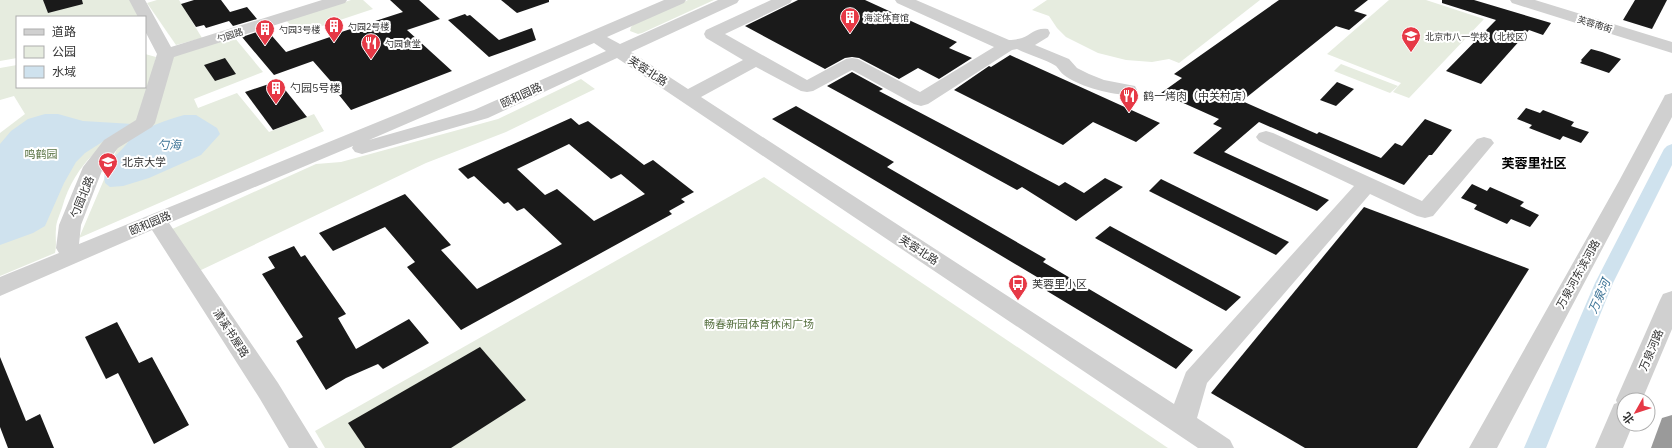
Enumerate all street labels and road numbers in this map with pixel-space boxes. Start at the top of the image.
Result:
street label: 芙蓉南街 [1576,13,1614,35]
street label: 勺园路 [215,26,245,44]
street label: 芙蓉北路 [626,53,670,89]
street label: 颐和园路 [498,79,544,111]
street label: 勺园北路 [67,174,97,220]
street label: 颐和园路 [127,208,173,238]
street label: 芙蓉北路 [897,232,941,268]
street label: 万泉河东滨河路 [1554,237,1602,311]
street label: 清溪书屋路 [210,306,252,360]
street label: 万泉河路 [1636,327,1666,373]

